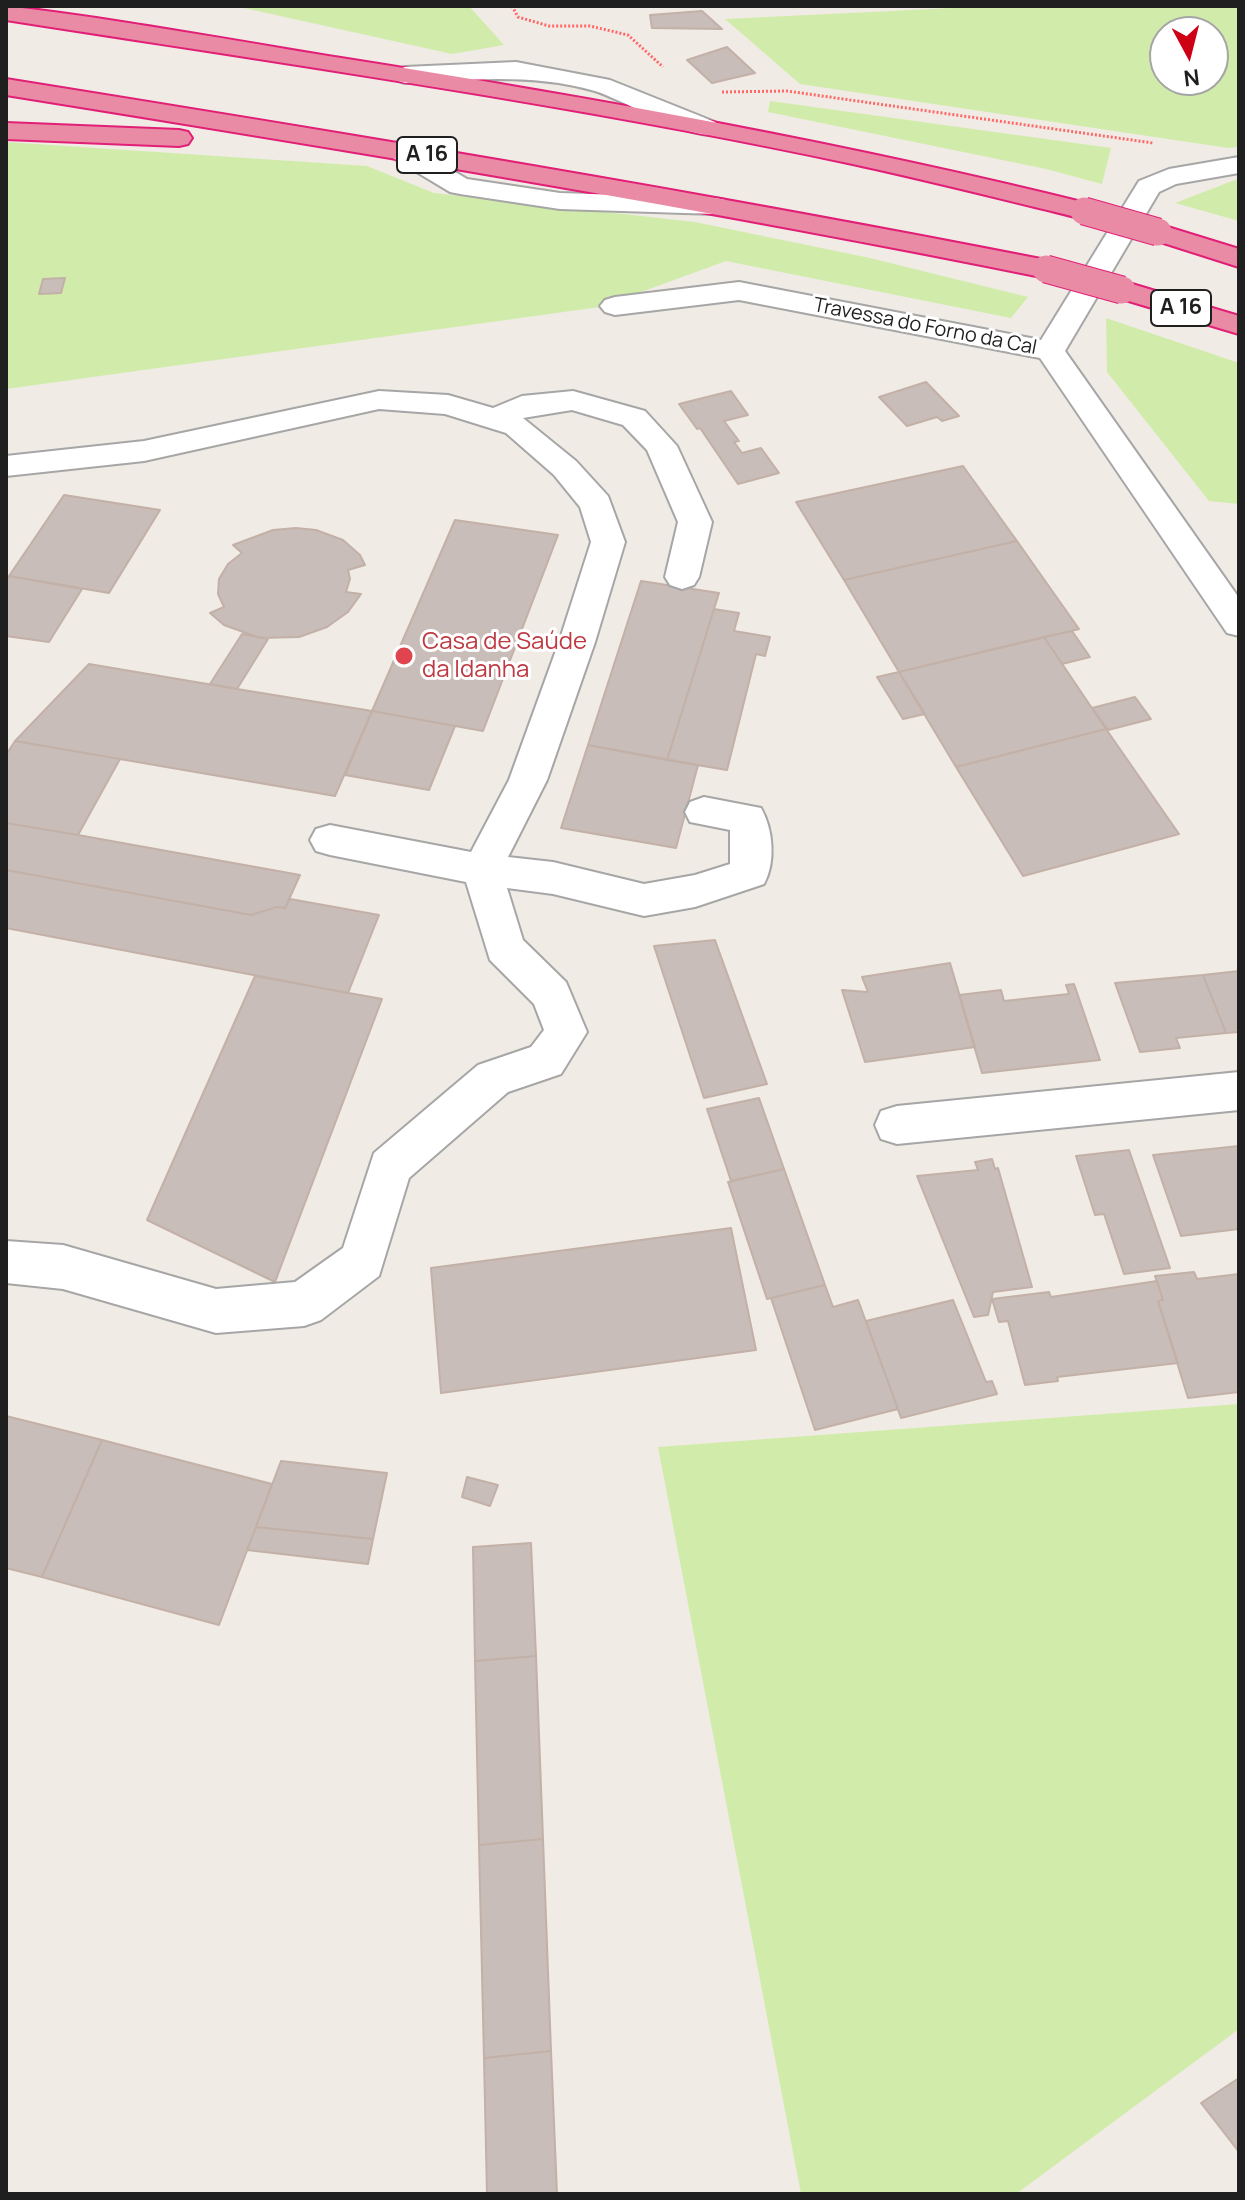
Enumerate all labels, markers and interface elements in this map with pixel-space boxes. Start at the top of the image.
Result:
north arrow [1149,16,1229,96]
text: N [1182,62,1201,94]
road number: A 16 [397,137,457,173]
road number: A 16 [1151,290,1211,326]
street label: Travessa do Forno da Cal [811,294,1039,360]
place label: Casa de Saúde da Idanha [422,628,587,684]
marker: Casa de Saúde da Idanha [393,645,415,667]

